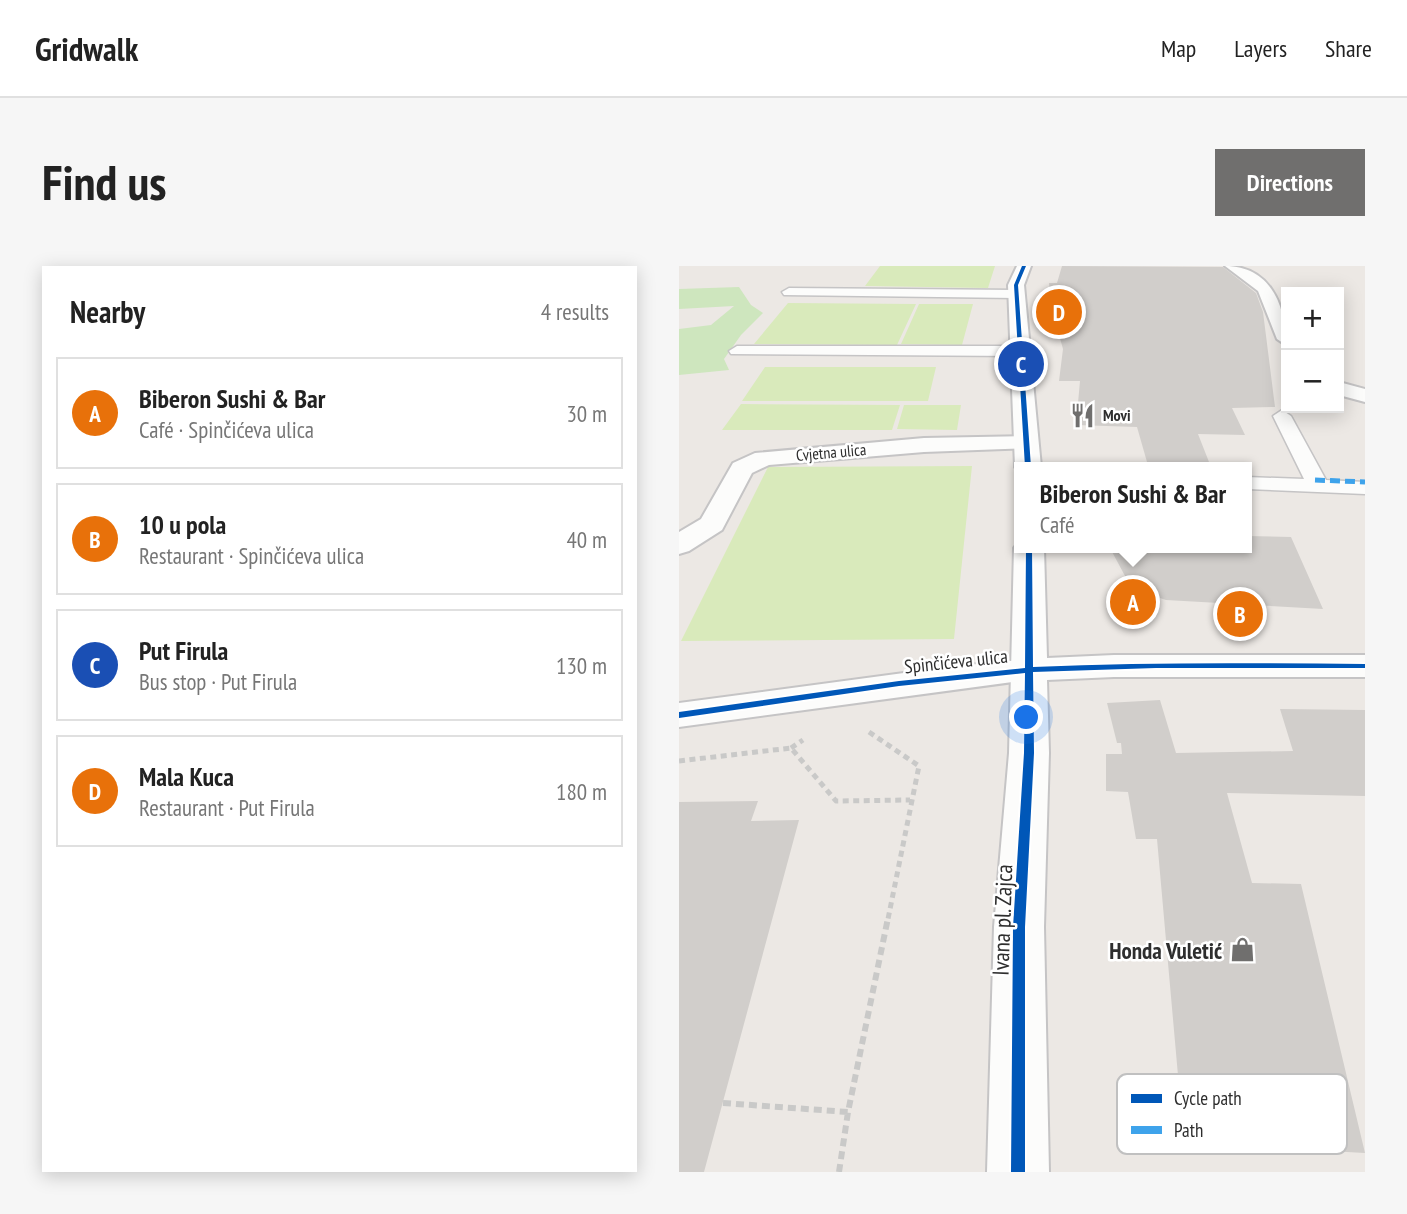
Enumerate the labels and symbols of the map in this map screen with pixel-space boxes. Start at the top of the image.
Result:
pin: D [1036,286,1082,338]
pin: C [998,338,1044,390]
restaurant icon: Movi [1069,401,1097,429]
place label: Movi [1103,405,1131,425]
street label: Cvjetna ulica [795,439,867,465]
pin: A [1110,576,1156,628]
pin: B [1217,588,1263,640]
street label: Spinčićeva ulica [903,644,1009,678]
your location [1009,700,1043,734]
street label: Ivana pl. Zajca [986,864,1018,976]
place label: Honda Vuletić [1109,936,1222,965]
shop icon: Honda Vuletić [1228,936,1256,964]
legend [1117,1074,1347,1154]
text: Cycle path [1174,1086,1242,1110]
text: Path [1174,1118,1203,1142]

